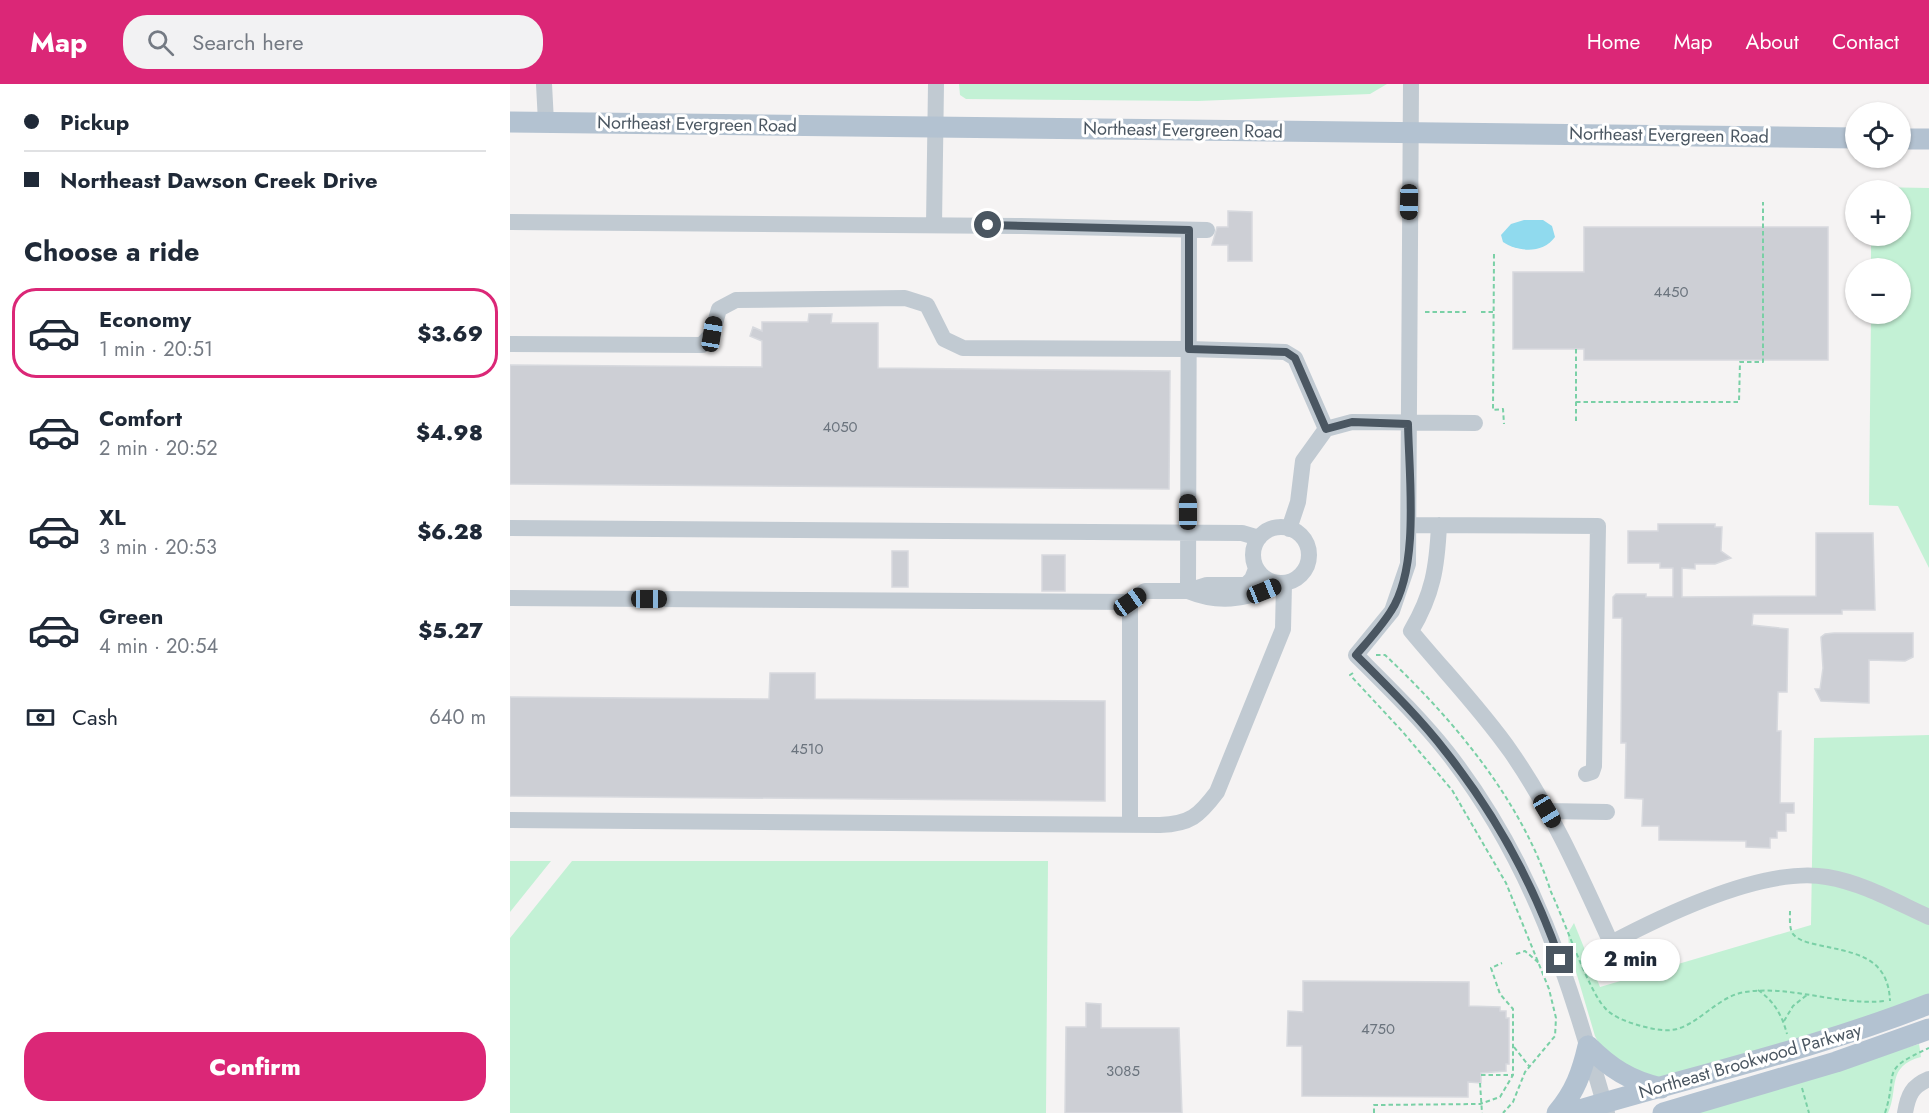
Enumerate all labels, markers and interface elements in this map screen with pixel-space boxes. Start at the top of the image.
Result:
search box [123,15,543,69]
text: Map [30,22,87,63]
icon: search [144,26,177,59]
text: Search here [192,26,304,58]
text: Home [1587,27,1640,57]
text: Map [1673,27,1713,57]
text: About [1746,27,1799,57]
text: Contact [1832,27,1899,57]
map controls [1845,102,1911,324]
button: locate [1845,102,1911,168]
text: Pickup [60,106,129,138]
street label: Northeast Evergreen Road [597,109,797,139]
street label: Northeast Evergreen Road [1083,115,1283,145]
street label: Northeast Evergreen Road [1569,120,1769,150]
text: Northeast Dawson Creek Drive [60,164,378,196]
button: + [1845,180,1911,246]
car [1400,184,1418,220]
route start [974,211,1001,238]
text: Choose a ride [24,232,199,271]
button: − [1845,258,1911,324]
house number: 4450 [1654,281,1688,303]
text: Economy [99,303,191,335]
icon: car [27,306,81,360]
car [700,315,724,353]
text: $3.69 [417,317,483,349]
text: 1 min · 20:51 [99,335,213,364]
text: Comfort [99,402,182,434]
icon: car [27,405,81,459]
text: $4.98 [416,416,483,448]
house number: 4050 [822,416,858,438]
text: 2 min · 20:52 [99,434,218,463]
car [1179,494,1197,530]
text: XL [99,501,126,533]
icon: car [27,504,81,558]
text: $6.28 [417,515,483,547]
text: 3 min · 20:53 [99,533,217,562]
car [1244,576,1284,606]
car [1110,584,1150,620]
car [631,590,667,608]
text: Green [99,600,163,632]
icon: car [27,603,81,657]
text: $5.27 [418,614,483,646]
text: 4 min · 20:54 [99,632,218,661]
icon: cash [24,701,57,734]
text: Cash [72,701,118,733]
text: 640 m [429,703,486,732]
house number: 4510 [791,738,823,760]
car [1530,791,1564,831]
callout: 2 min [1581,939,1680,981]
text: 2 min [1604,945,1657,974]
route end [1546,946,1573,973]
street label: Northeast Brookwood Parkway [1635,1017,1865,1105]
house number: 4750 [1361,1018,1395,1040]
button: Confirm [24,1032,486,1101]
house number: 3085 [1106,1060,1140,1082]

